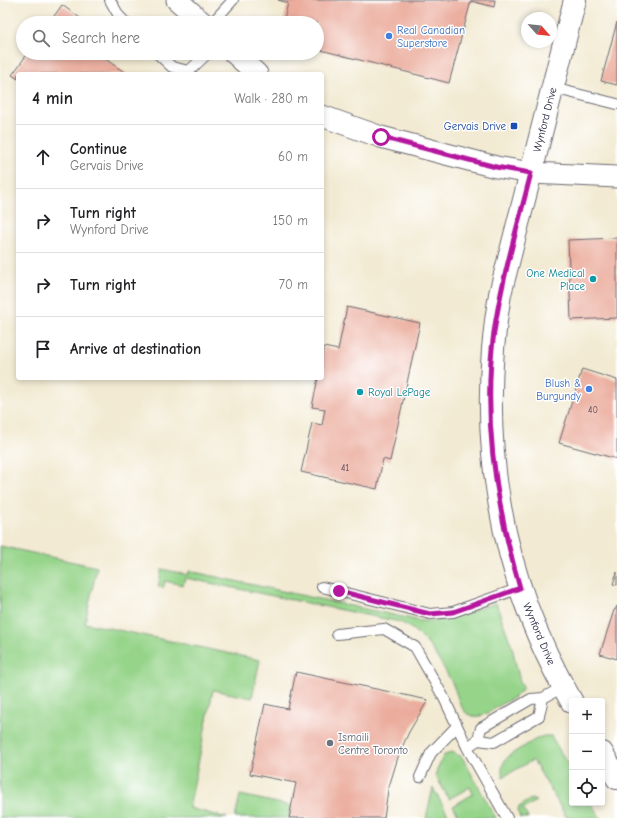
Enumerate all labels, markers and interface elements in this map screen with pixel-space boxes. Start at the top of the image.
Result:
north arrow [521,12,557,48]
search box [16,16,324,60]
place label: Real Canadian Superstore [397,24,465,50]
icon: search [30,27,52,49]
text: Search here [62,29,140,47]
marker: Real Canadian Superstore [384,31,394,41]
street label: Wynford Drive [530,85,559,153]
text: 4 min [32,89,73,108]
text: Walk · 280 m [234,91,308,106]
place label: Gervais Drive [444,120,506,133]
marker: Gervais Drive [509,121,519,131]
route start [372,128,390,146]
text: Continue [70,140,127,158]
icon: ahead [32,146,54,168]
text: 60 m [278,149,308,164]
text: Gervais Drive [70,158,144,173]
text: Turn right [70,204,136,222]
icon: right [32,210,54,232]
text: 150 m [273,213,308,228]
text: Wynford Drive [70,222,149,237]
place label: One Medical Place [526,267,585,293]
icon: right [32,274,54,296]
marker: One Medical Place [588,274,598,284]
text: Turn right [70,276,136,294]
text: 70 m [279,277,308,292]
icon: arrive [32,338,54,360]
text: Arrive at destination [70,340,201,358]
place label: Blush & Burgundy [536,377,581,403]
marker: Blush & Burgundy [584,384,594,394]
place label: Royal LePage [368,386,431,399]
marker: Royal LePage [355,387,365,397]
house number: 40 [588,405,598,415]
house number: 41 [341,463,349,473]
route end [330,582,348,600]
street label: Wynford Drive [520,601,558,668]
map controls [569,698,605,806]
button: + [569,698,605,734]
place label: Ismaili Centre Toronto [338,731,408,757]
button: − [569,734,605,770]
marker: Ismaili Centre Toronto [325,738,335,748]
button: locate [569,770,605,806]

